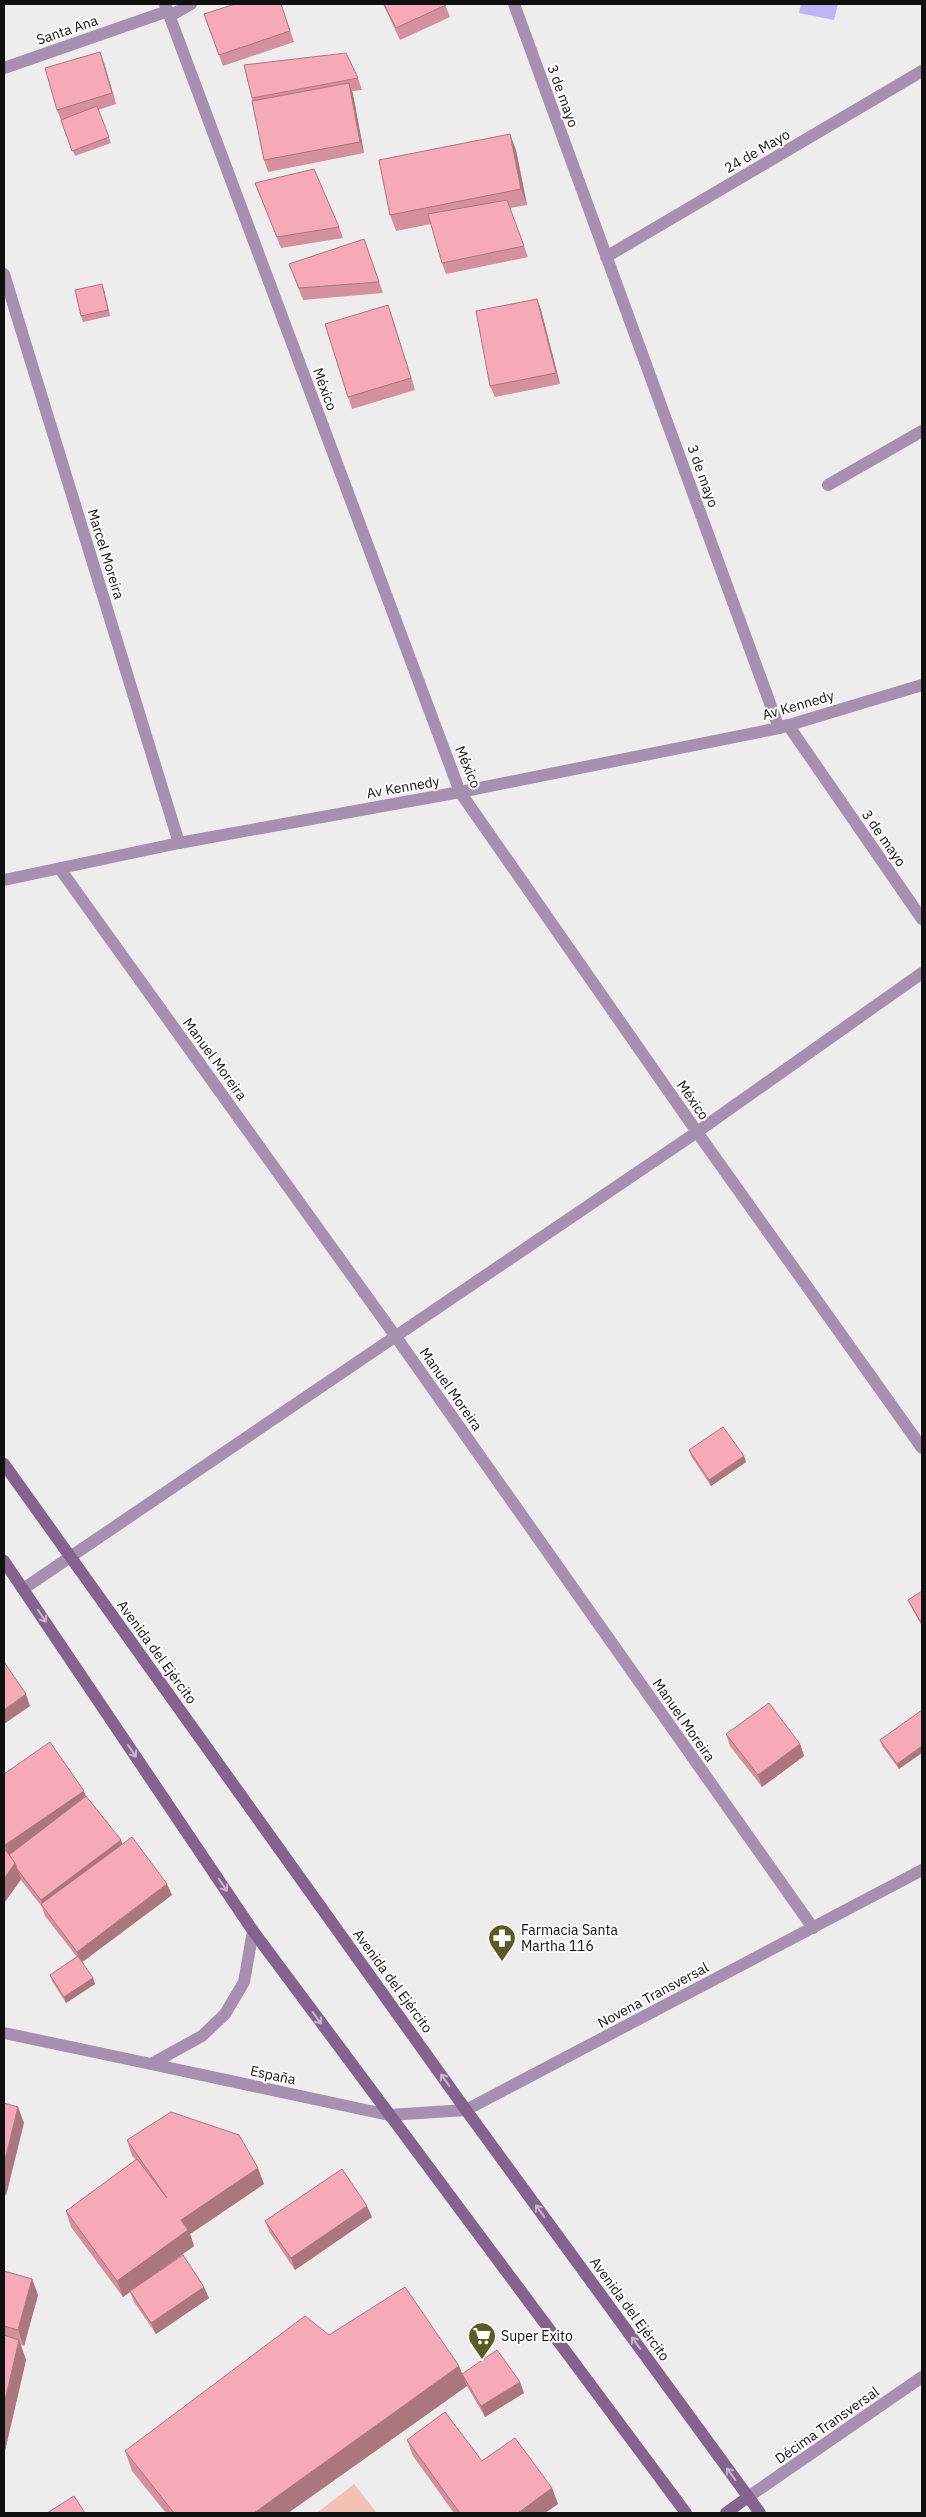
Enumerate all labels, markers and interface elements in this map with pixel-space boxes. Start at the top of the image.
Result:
street label: Santa Ana [34,11,101,49]
street label: 3 de mayo [543,62,583,130]
street label: 24 de Mayo [721,125,793,177]
street label: México [309,365,341,413]
street label: 3 de mayo [683,442,723,510]
street label: Marcel Moreira [84,507,128,602]
street label: Av Kennedy [760,686,836,724]
street label: México [451,743,485,791]
street label: Av Kennedy [365,772,441,802]
street label: 3 de mayo [858,806,910,870]
street label: Manuel Moreira [179,1014,251,1104]
street label: México [673,1077,713,1123]
street label: Manuel Moreira [416,1344,487,1435]
street label: Avenida del Ejército [113,1597,201,1708]
one-way arrow [37,1608,47,1622]
street label: Manuel Moreira [649,1675,720,1766]
one-way arrow [127,1743,137,1757]
one-way arrow [218,1878,228,1892]
place label: Farmacia Santa Martha 116 [521,1921,618,1955]
pharmacy icon: Farmacia Santa Martha 116 [487,1923,517,1962]
street label: Avenida del Ejército [349,1926,437,2037]
street label: Novena Transversal [594,1958,712,2032]
one-way arrow [312,2011,323,2024]
street label: España [249,2061,298,2089]
one-way arrow [440,2073,450,2087]
one-way arrow [535,2204,545,2218]
street label: Avenida del Ejército [586,2254,674,2365]
supermarket icon: Super Exito [467,2321,497,2360]
place label: Super Exito [501,2327,573,2345]
one-way arrow [631,2336,641,2350]
street label: Décima Transversal [772,2382,883,2468]
one-way arrow [726,2468,737,2481]

